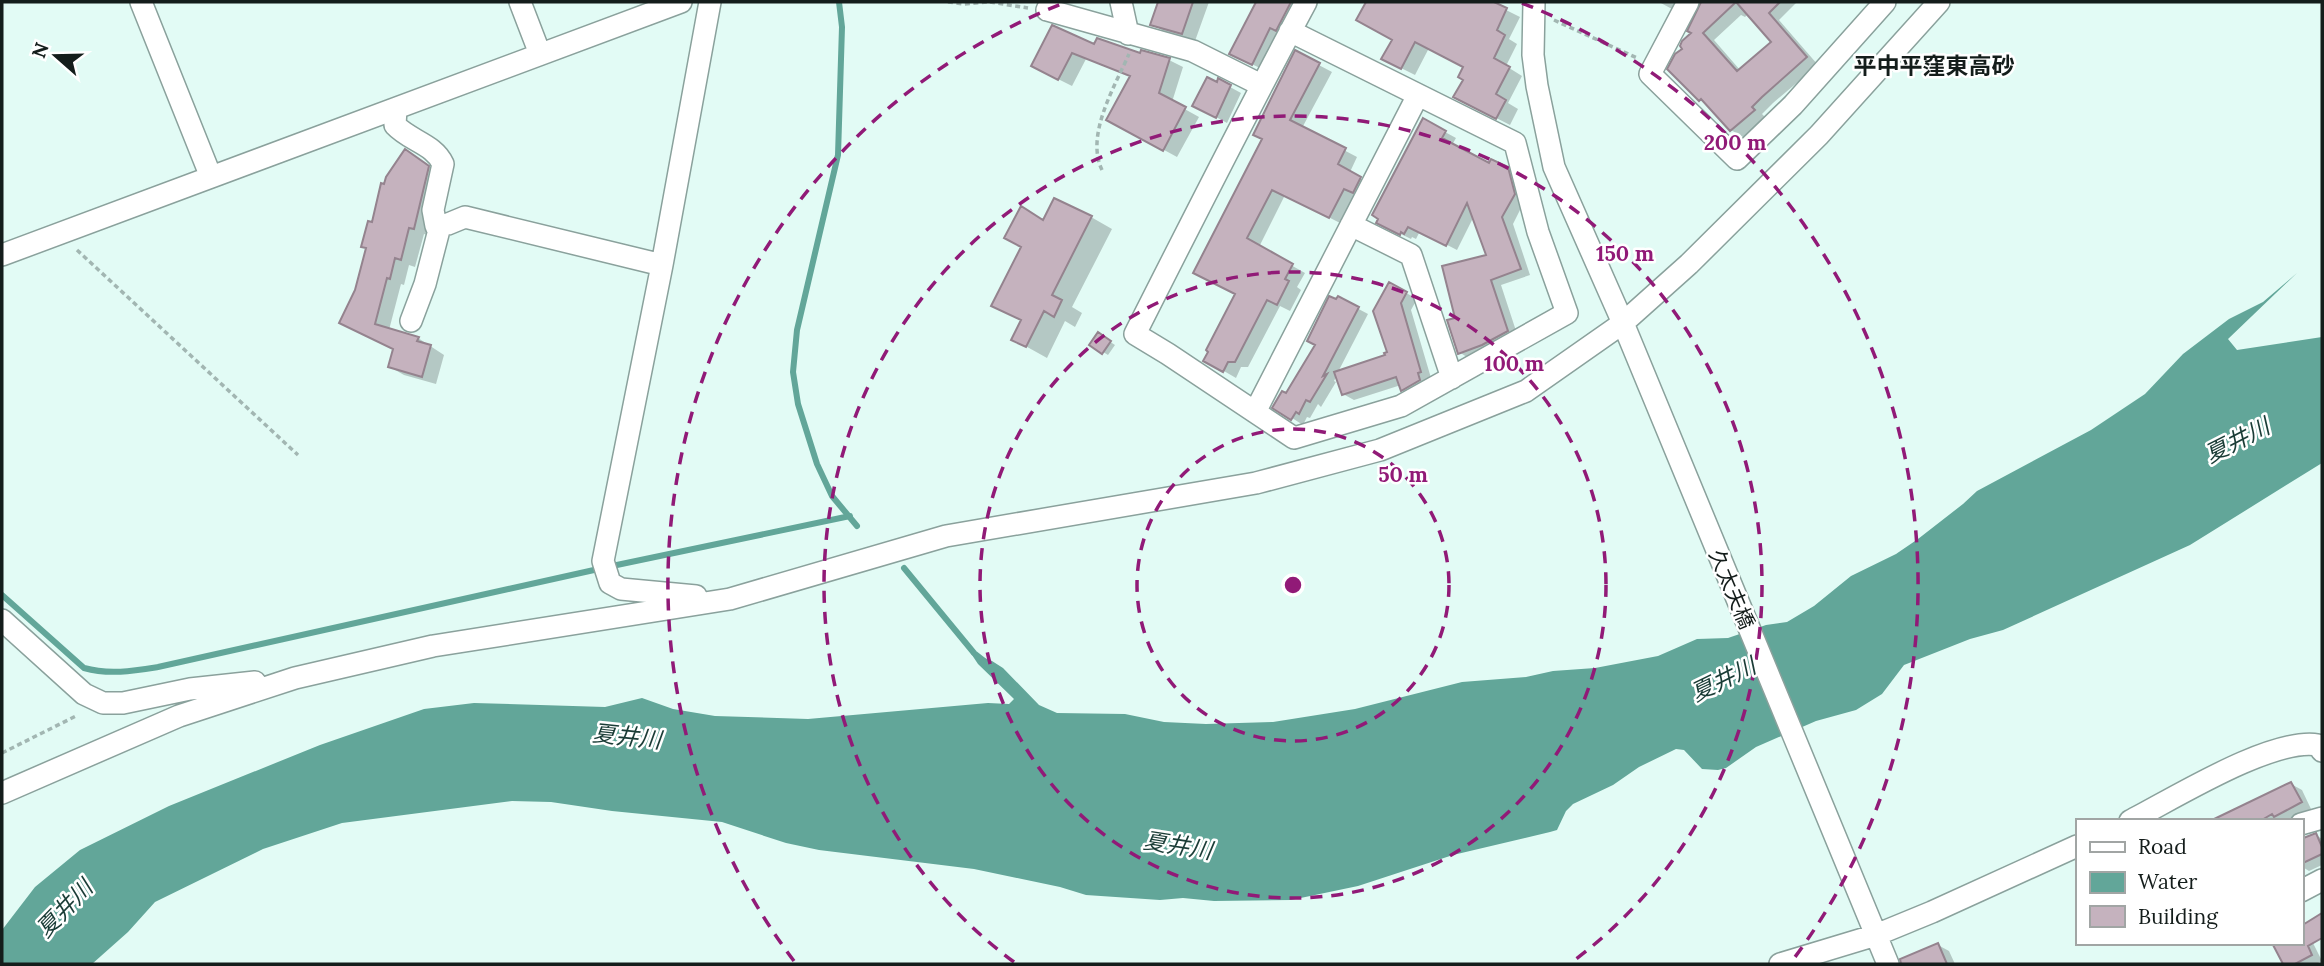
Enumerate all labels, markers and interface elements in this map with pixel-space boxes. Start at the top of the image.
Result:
north arrow [21,21,91,91]
text: N [26,39,54,61]
district label: 平中平窪東高砂 [1854,51,2015,80]
text: 200 m [1704,129,1766,156]
text: 150 m [1596,240,1654,267]
text: 100 m [1484,350,1544,377]
water label: 夏井川 [2200,410,2277,469]
text: 50 m [1378,461,1428,488]
street label: 久太夫橋 [1703,545,1761,633]
centre of rings [1281,573,1305,597]
water label: 夏井川 [1686,650,1763,707]
water label: 夏井川 [591,718,666,754]
legend [2076,819,2303,945]
water label: 夏井川 [1142,825,1217,865]
text: Road [2138,833,2187,860]
text: Water [2138,868,2197,895]
water label: 夏井川 [30,871,100,943]
text: Building [2138,903,2218,930]

